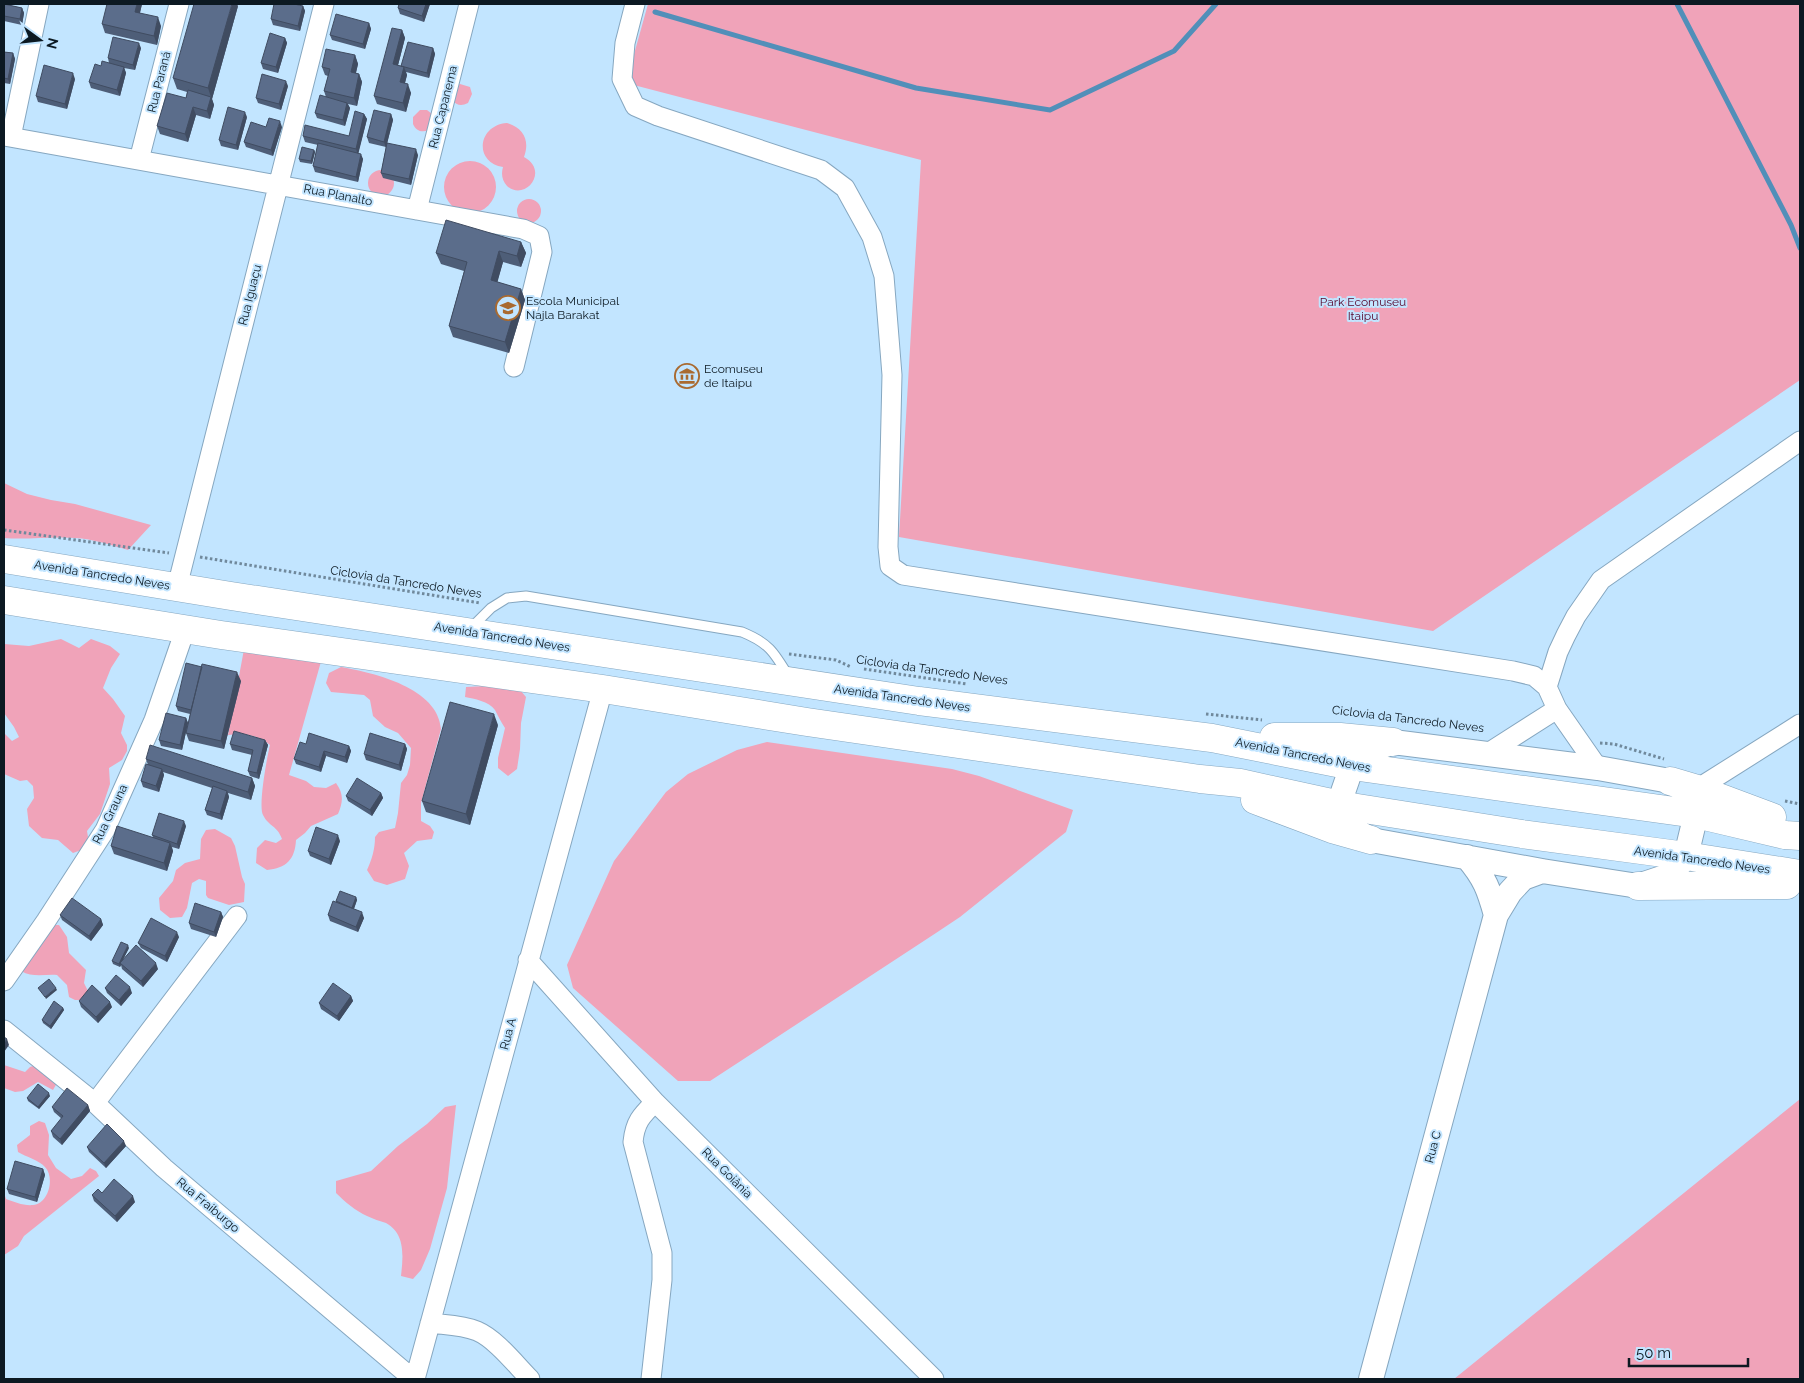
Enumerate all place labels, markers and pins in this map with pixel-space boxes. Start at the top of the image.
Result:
place label: Escola Municipal Najla Barakat [526,294,620,322]
school or university icon: Escola Municipal Najla Barakat [495,295,521,321]
place label: Ecomuseu de Itaipu [704,362,763,390]
museum icon: Ecomuseu de Itaipu [674,363,700,389]

